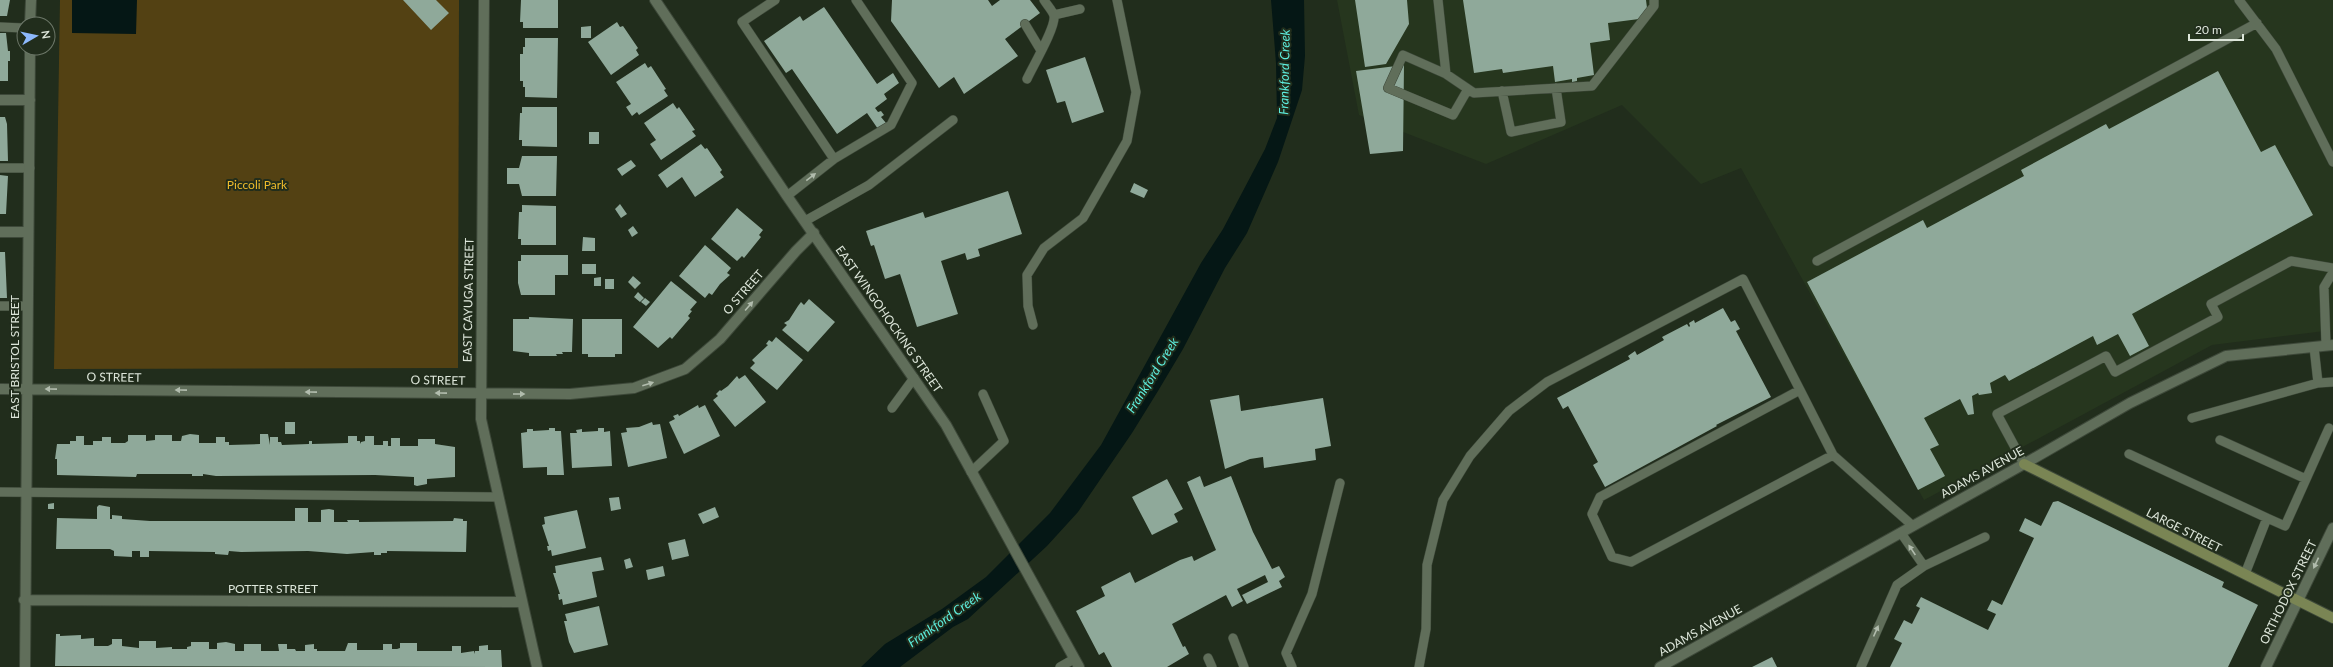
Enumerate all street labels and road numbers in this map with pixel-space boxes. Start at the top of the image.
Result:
street label: EAST CAYUGA STREET [459,238,477,362]
street label: EAST WINGOHOCKING STREET [832,243,946,395]
street label: O STREET [719,266,767,318]
street label: EAST BRISTOL STREET [7,295,22,419]
street label: O STREET [86,369,142,385]
street label: O STREET [410,372,466,388]
street label: ADAMS AVENUE [1938,443,2026,501]
street label: LARGE STREET [2144,505,2224,555]
street label: ORTHODOX STREET [2256,537,2320,647]
street label: POTTER STREET [228,581,318,596]
street label: ADAMS AVENUE [1656,601,1744,659]

